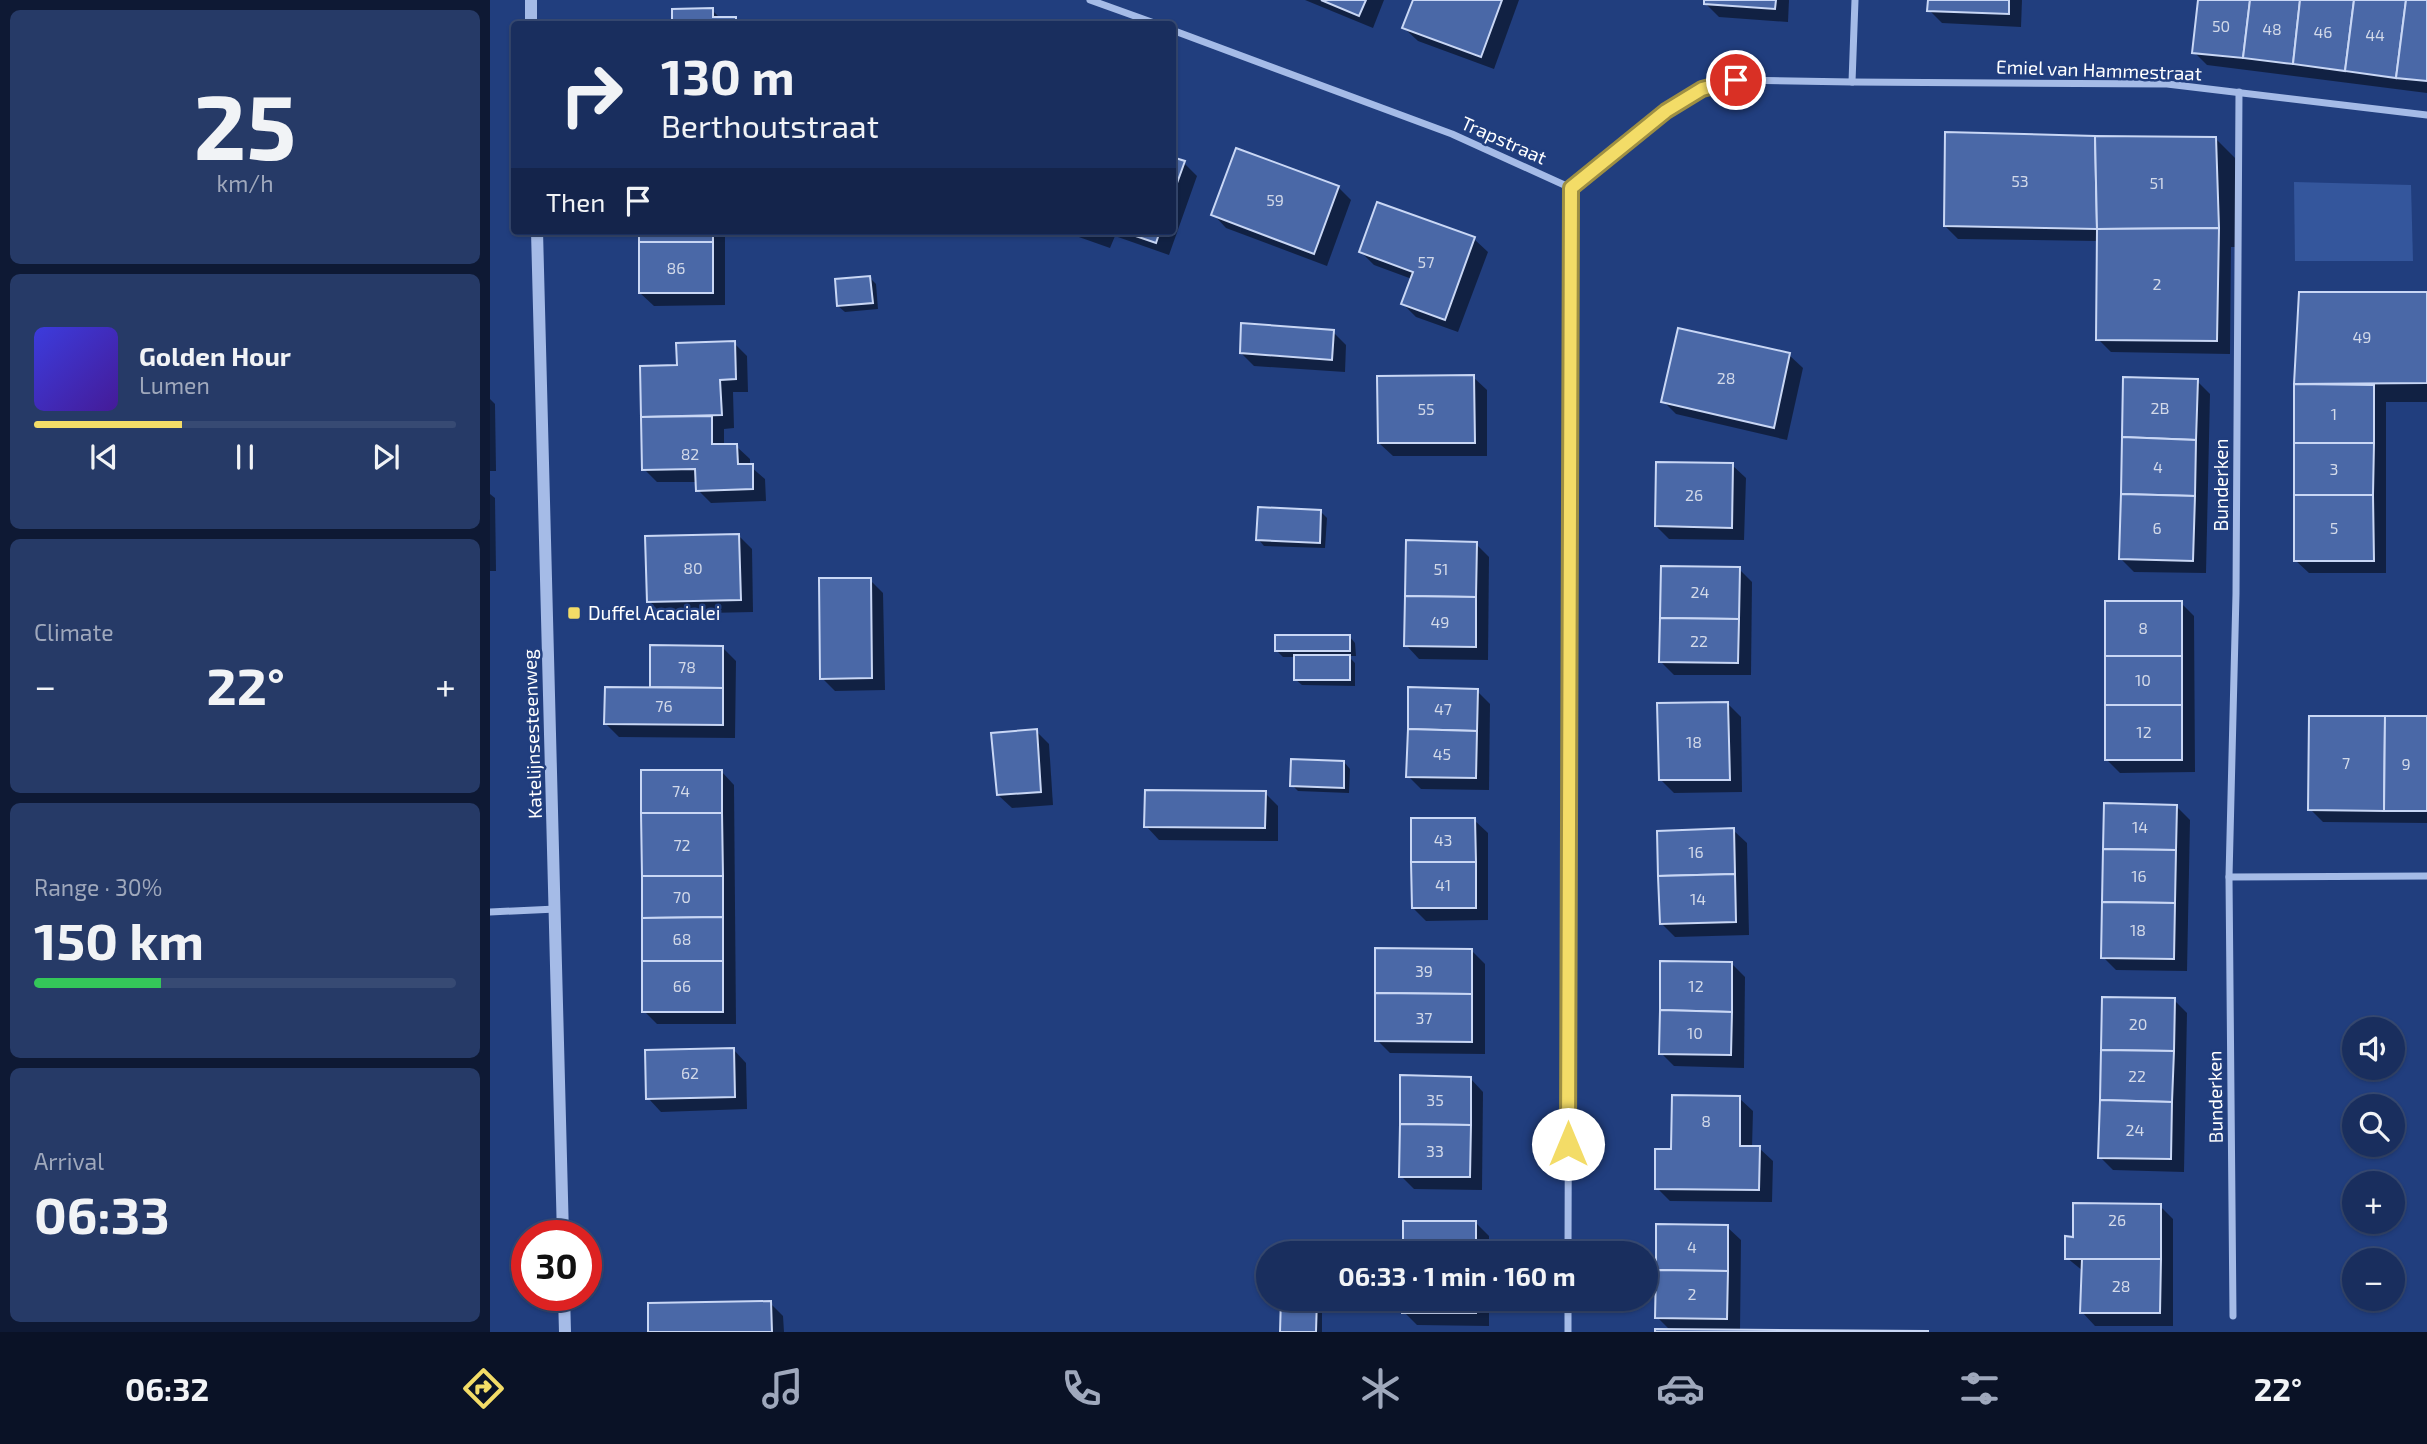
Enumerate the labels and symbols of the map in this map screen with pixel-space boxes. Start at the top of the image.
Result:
house number: 50 [2212,16,2230,35]
house number: 48 [2262,19,2282,38]
house number: 46 [2314,22,2333,41]
house number: 44 [2365,25,2385,44]
pin [1706,50,1766,110]
street label: Emiel van Hammestraat [1996,54,2202,85]
street label: Trapstraat [1458,111,1550,169]
house number: 53 [2011,171,2029,190]
house number: 51 [2150,173,2164,192]
house number: 59 [1266,190,1284,209]
house number: 57 [1418,252,1434,271]
house number: 86 [667,258,685,277]
house number: 2 [2153,274,2162,293]
house number: 49 [2353,327,2372,346]
house number: 28 [1717,368,1735,387]
house number: 2B [2151,398,2169,417]
house number: 55 [1417,399,1435,418]
house number: 1 [2331,404,2337,423]
street label: Bunderken [2209,439,2232,532]
house number: 82 [681,444,699,463]
house number: 4 [2153,457,2163,476]
house number: 3 [2330,459,2338,478]
house number: 26 [1685,485,1703,504]
house number: 6 [2152,518,2162,537]
house number: 5 [2330,518,2338,537]
house number: 80 [683,558,703,577]
house number: 51 [1434,559,1448,578]
house number: 24 [1691,582,1710,601]
place label: Duffel Acacialei [588,601,721,624]
marker: Duffel Acacialei [566,605,582,621]
house number: 49 [1431,612,1450,631]
house number: 8 [2138,618,2148,637]
house number: 22 [1690,631,1708,650]
street label: Katelijnsesteenweg [517,648,546,819]
house number: 78 [678,657,696,676]
house number: 10 [2135,670,2151,689]
house number: 76 [655,696,673,715]
house number: 47 [1434,699,1452,718]
house number: 12 [2136,722,2152,741]
house number: 18 [1686,732,1702,751]
house number: 45 [1433,744,1451,763]
house number: 7 [2342,753,2350,772]
house number: 9 [2401,754,2411,773]
house number: 74 [672,781,690,800]
house number: 14 [2132,817,2148,836]
house number: 43 [1434,830,1452,849]
house number: 72 [673,835,691,854]
house number: 16 [1688,842,1704,861]
house number: 16 [2131,866,2147,885]
house number: 41 [1435,875,1451,894]
house number: 70 [673,887,691,906]
house number: 14 [1690,889,1706,908]
house number: 18 [2130,920,2146,939]
house number: 68 [673,929,691,948]
house number: 39 [1415,961,1433,980]
house number: 66 [673,976,691,995]
house number: 12 [1688,976,1704,995]
house number: 37 [1415,1008,1433,1027]
house number: 20 [2129,1014,2147,1033]
house number: 10 [1687,1023,1703,1042]
street label: Bunderken [2202,1050,2227,1144]
house number: 62 [681,1063,699,1082]
house number: 22 [2128,1066,2146,1085]
house number: 35 [1426,1090,1444,1109]
position arrow [1531,1107,1605,1181]
house number: 8 [1701,1111,1711,1130]
house number: 24 [2126,1120,2145,1139]
house number: 33 [1426,1141,1444,1160]
house number: 26 [2108,1210,2126,1229]
speed limit sign: 30 [511,1220,602,1311]
house number: 4 [1687,1237,1697,1256]
house number: 28 [2112,1276,2130,1295]
house number: 2 [1688,1284,1697,1303]

